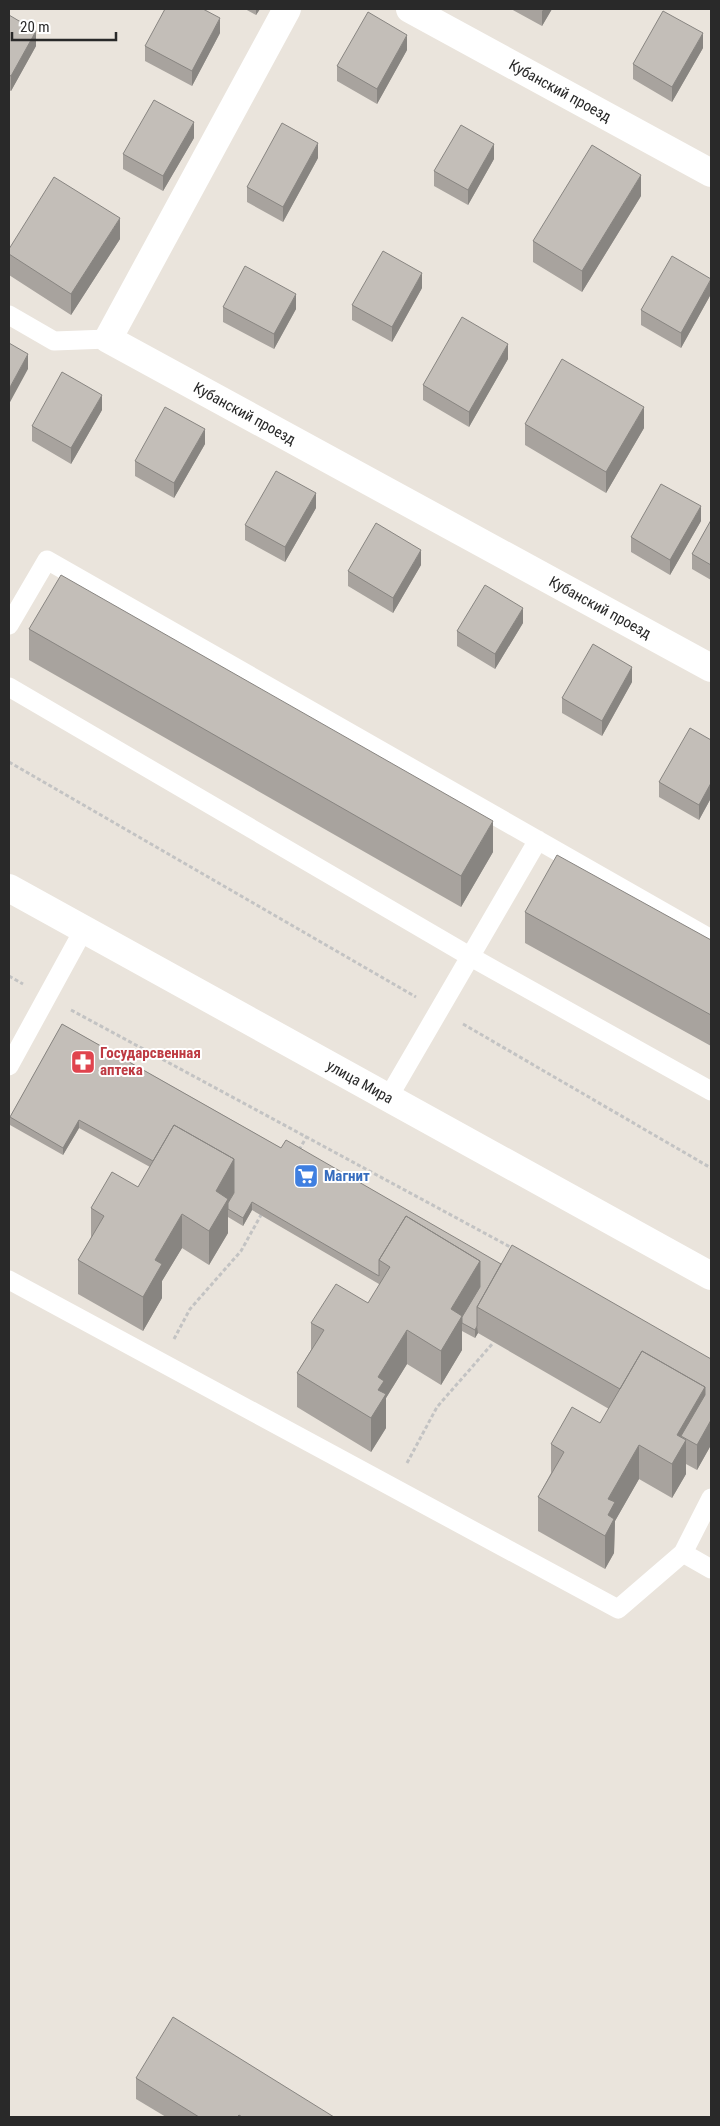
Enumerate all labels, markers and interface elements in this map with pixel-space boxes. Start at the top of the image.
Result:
scale bar [12,10,116,42]
text: 20 m [20,18,50,36]
street label: Кубанский проезд [506,56,614,126]
street label: Кубанский проезд [190,378,299,449]
street label: Кубанский проезд [546,572,654,643]
place label: Государсвенная аптека [100,1044,201,1079]
pharmacy icon: Государсвенная аптека [70,1049,96,1075]
street label: улица Мира [324,1056,396,1108]
supermarket icon: Магнит [293,1163,319,1189]
place label: Магнит [324,1167,370,1185]

